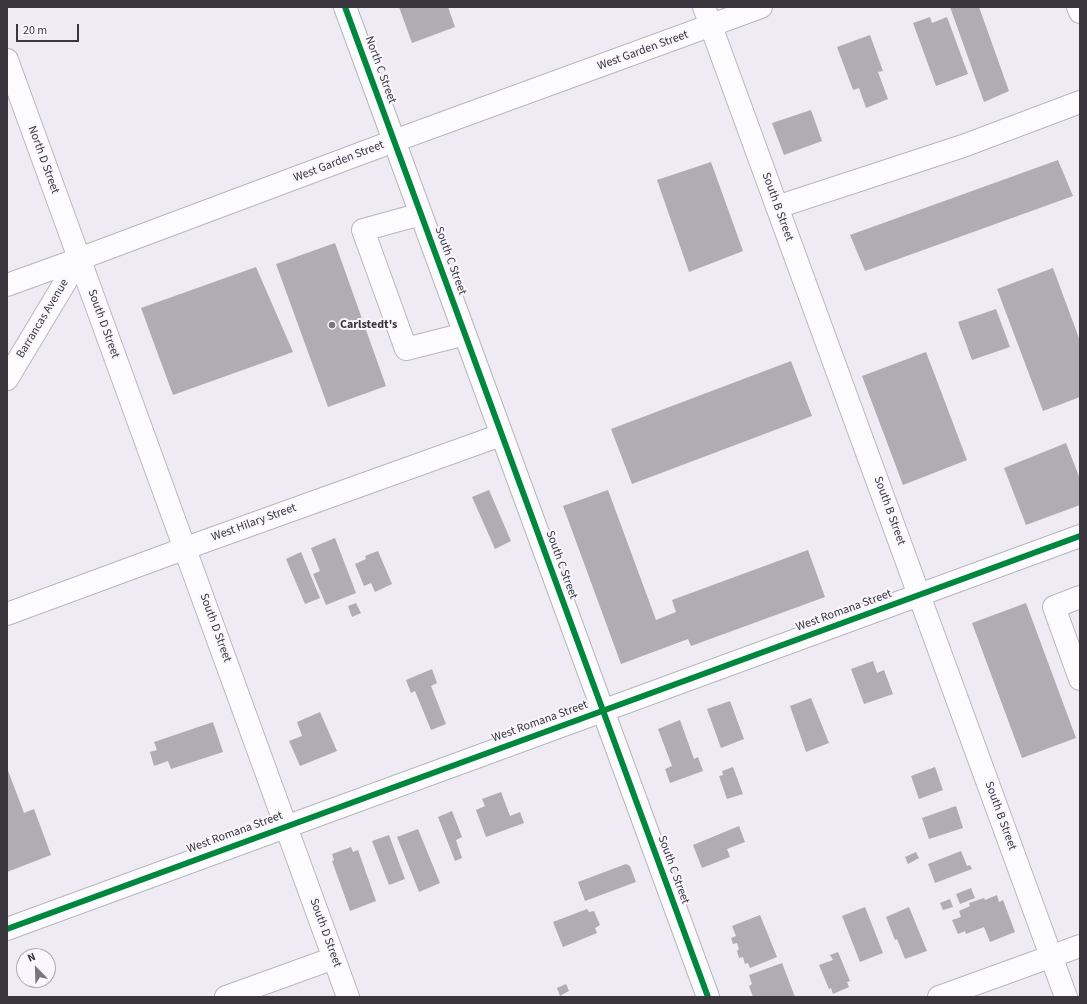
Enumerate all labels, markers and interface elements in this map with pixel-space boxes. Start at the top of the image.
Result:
scale bar [18,16,81,42]
text: 20 m [23,22,47,39]
street label: West Garden Street [596,28,690,74]
street label: North C Street [361,34,399,106]
street label: North D Street [24,124,62,196]
street label: West Garden Street [292,138,386,186]
street label: South B Street [758,171,796,243]
street label: South C Street [431,225,469,297]
street label: Barrancas Avenue [14,277,72,361]
street label: South D Street [84,288,122,360]
place label: Carlstedt's [340,318,397,332]
marker: Carlstedt's [327,320,337,330]
street label: South B Street [870,475,908,547]
street label: West Hilary Street [210,501,298,545]
street label: South C Street [542,529,580,601]
street label: West Romana Street [794,587,894,635]
street label: South D Street [196,592,234,664]
street label: West Romana Street [490,698,590,746]
street label: South B Street [981,780,1019,852]
street label: West Romana Street [185,809,285,857]
street label: South C Street [654,834,692,906]
street label: South D Street [306,897,344,969]
north arrow [16,948,56,988]
text: N [25,949,38,966]

